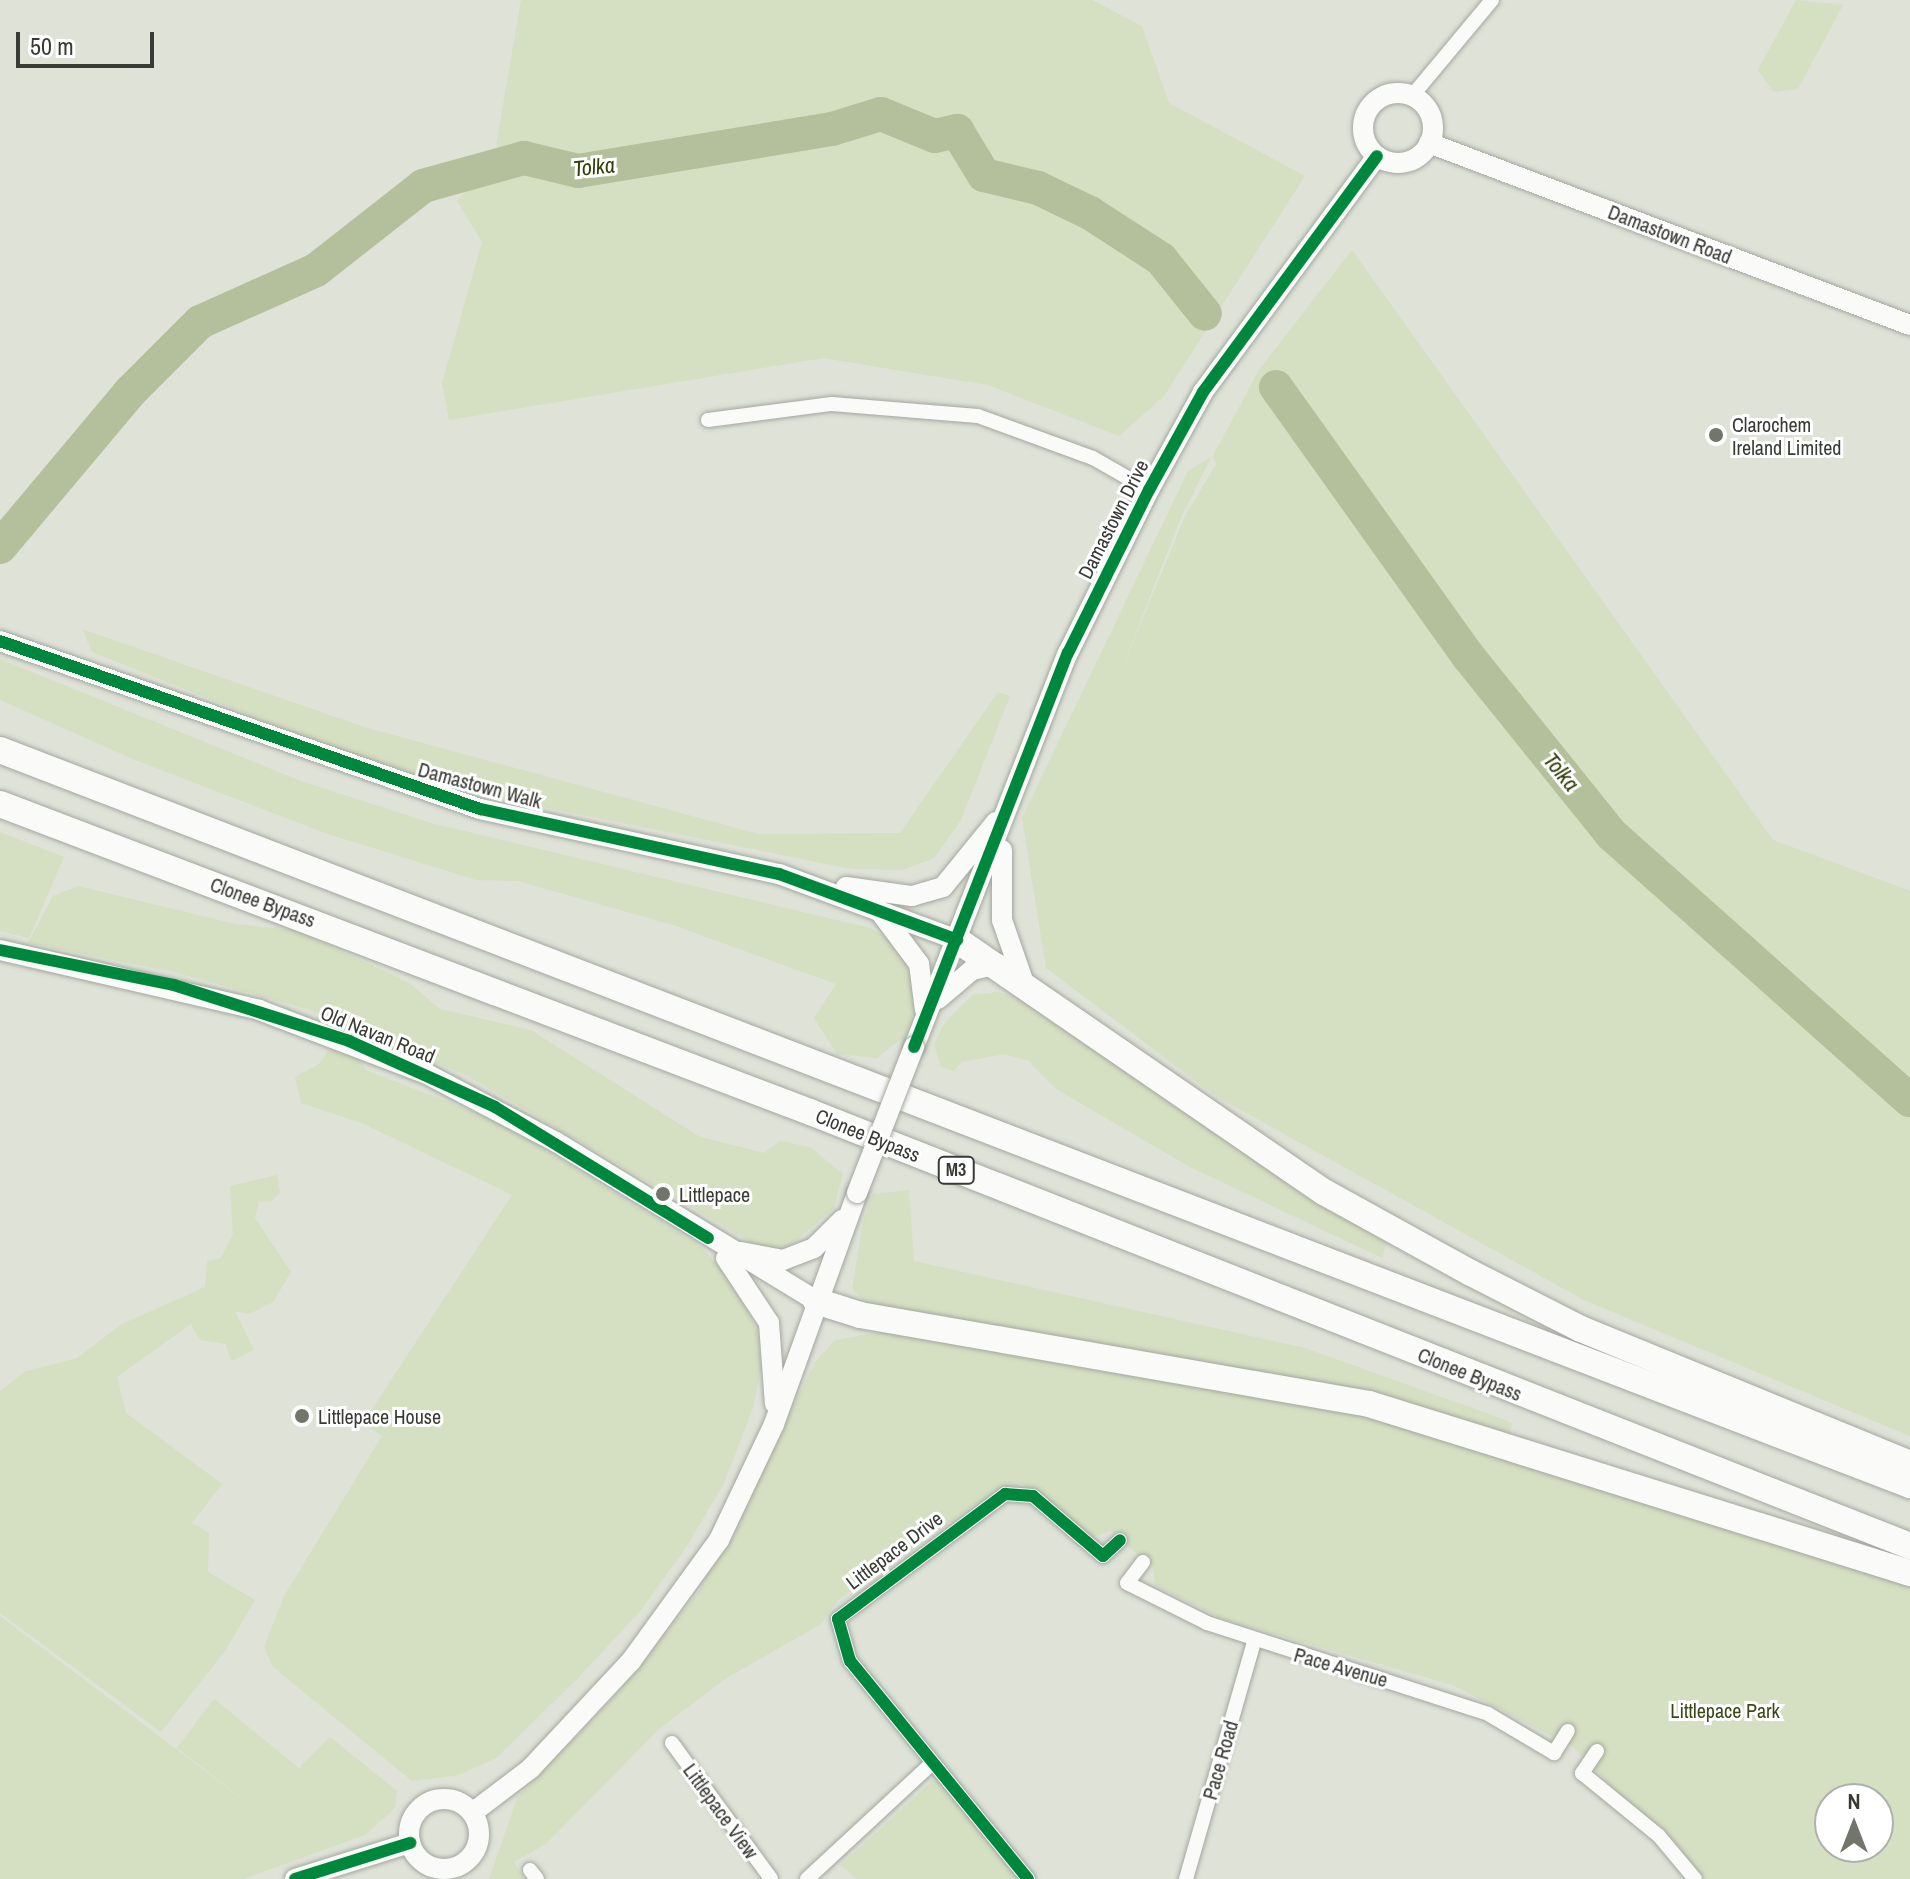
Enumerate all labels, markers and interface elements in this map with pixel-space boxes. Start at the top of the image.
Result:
scale bar [20,16,158,66]
text: 50 m [30,30,74,62]
water label: Tolka [572,152,616,182]
street label: Damastown Road [1605,199,1735,269]
place label: Clarochem Ireland Limited [1732,412,1841,459]
marker: Clarochem Ireland Limited [1707,426,1725,444]
street label: Damastown Drive [1073,455,1153,583]
water label: Tolka [1538,748,1584,796]
street label: Damastown Walk [416,757,544,813]
street label: Clonee Bypass [207,872,319,932]
street label: Old Navan Road [317,1000,439,1068]
street label: Clonee Bypass [812,1103,924,1167]
road number: M3 [936,1156,976,1184]
place label: Littlepace [679,1182,750,1206]
marker: Littlepace [654,1185,672,1203]
street label: Clonee Bypass [1414,1342,1526,1406]
place label: Littlepace House [318,1404,441,1428]
marker: Littlepace House [293,1407,311,1425]
street label: Littlepace Drive [841,1506,947,1594]
street label: Pace Avenue [1291,1642,1391,1692]
park label: Littlepace Park [1670,1698,1780,1722]
street label: Pace Road [1197,1718,1243,1802]
street label: Littlepace View [678,1759,764,1863]
north arrow [1814,1783,1894,1863]
text: N [1847,1786,1861,1816]

